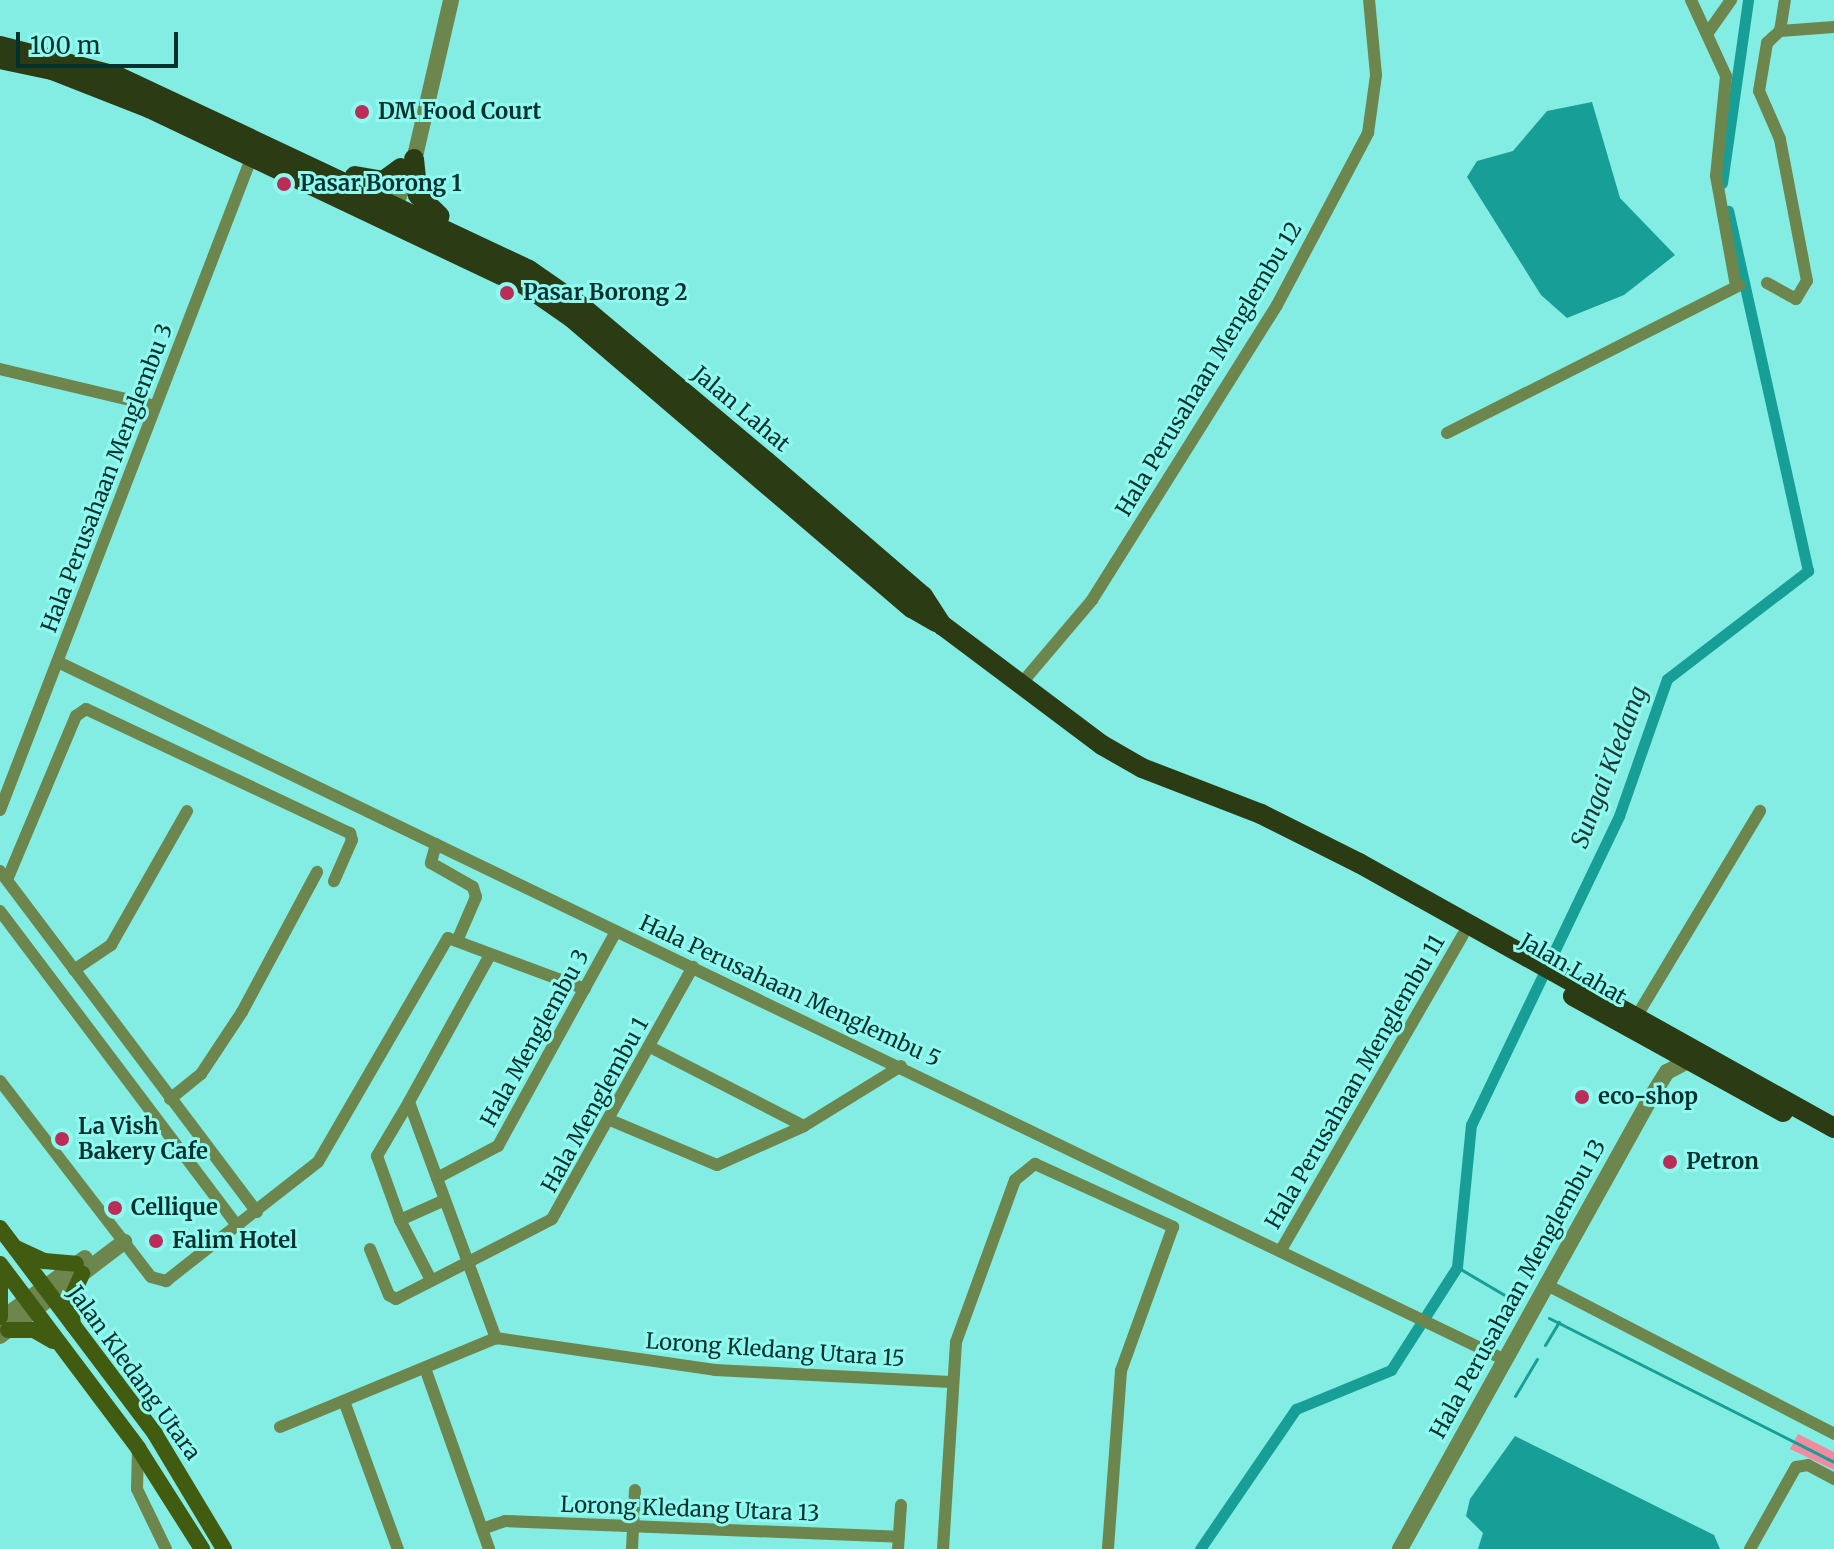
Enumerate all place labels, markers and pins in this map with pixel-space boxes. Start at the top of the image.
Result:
place label: DM Food Court [378,99,541,125]
marker: DM Food Court [353,103,371,121]
place label: Pasar Borong 1 [300,171,462,197]
marker: Pasar Borong 1 [275,175,293,193]
place label: Pasar Borong 2 [523,280,687,306]
marker: Pasar Borong 2 [498,284,516,302]
place label: eco-shop [1598,1084,1698,1110]
marker: eco-shop [1573,1088,1591,1106]
place label: La Vish Bakery Cafe [78,1113,208,1164]
marker: La Vish Bakery Cafe [53,1130,71,1148]
place label: Petron [1686,1149,1759,1175]
marker: Petron [1661,1153,1679,1171]
place label: Cellique [131,1195,218,1221]
marker: Cellique [106,1199,124,1217]
place label: Falim Hotel [172,1228,297,1254]
marker: Falim Hotel [147,1232,165,1250]

